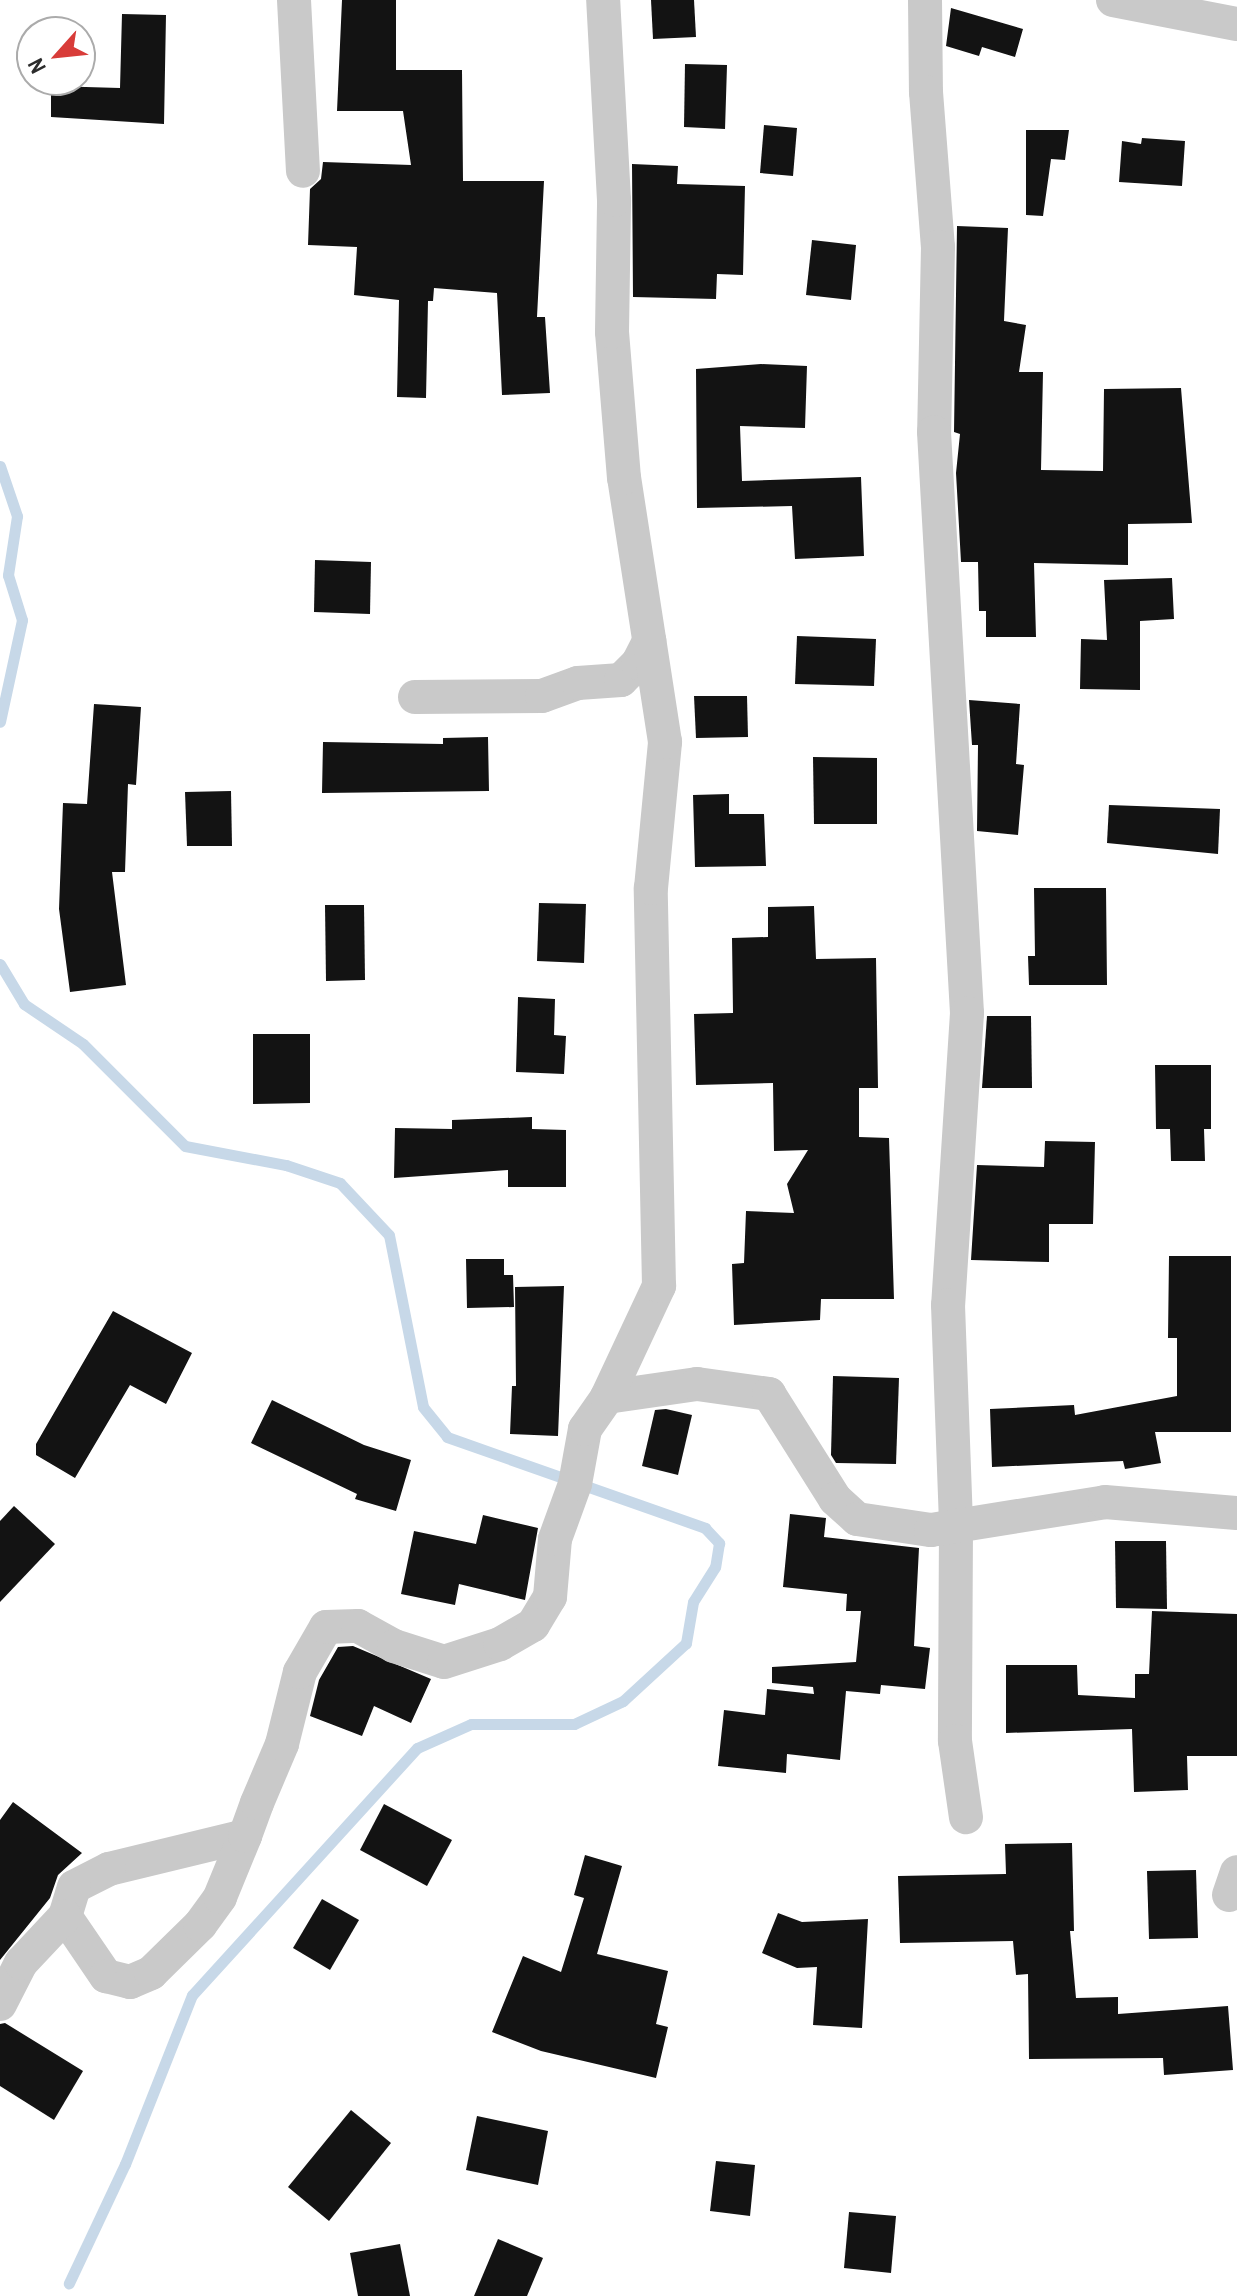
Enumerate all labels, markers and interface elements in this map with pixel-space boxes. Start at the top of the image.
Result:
north arrow [16,16,96,96]
text: N [20,53,53,79]

